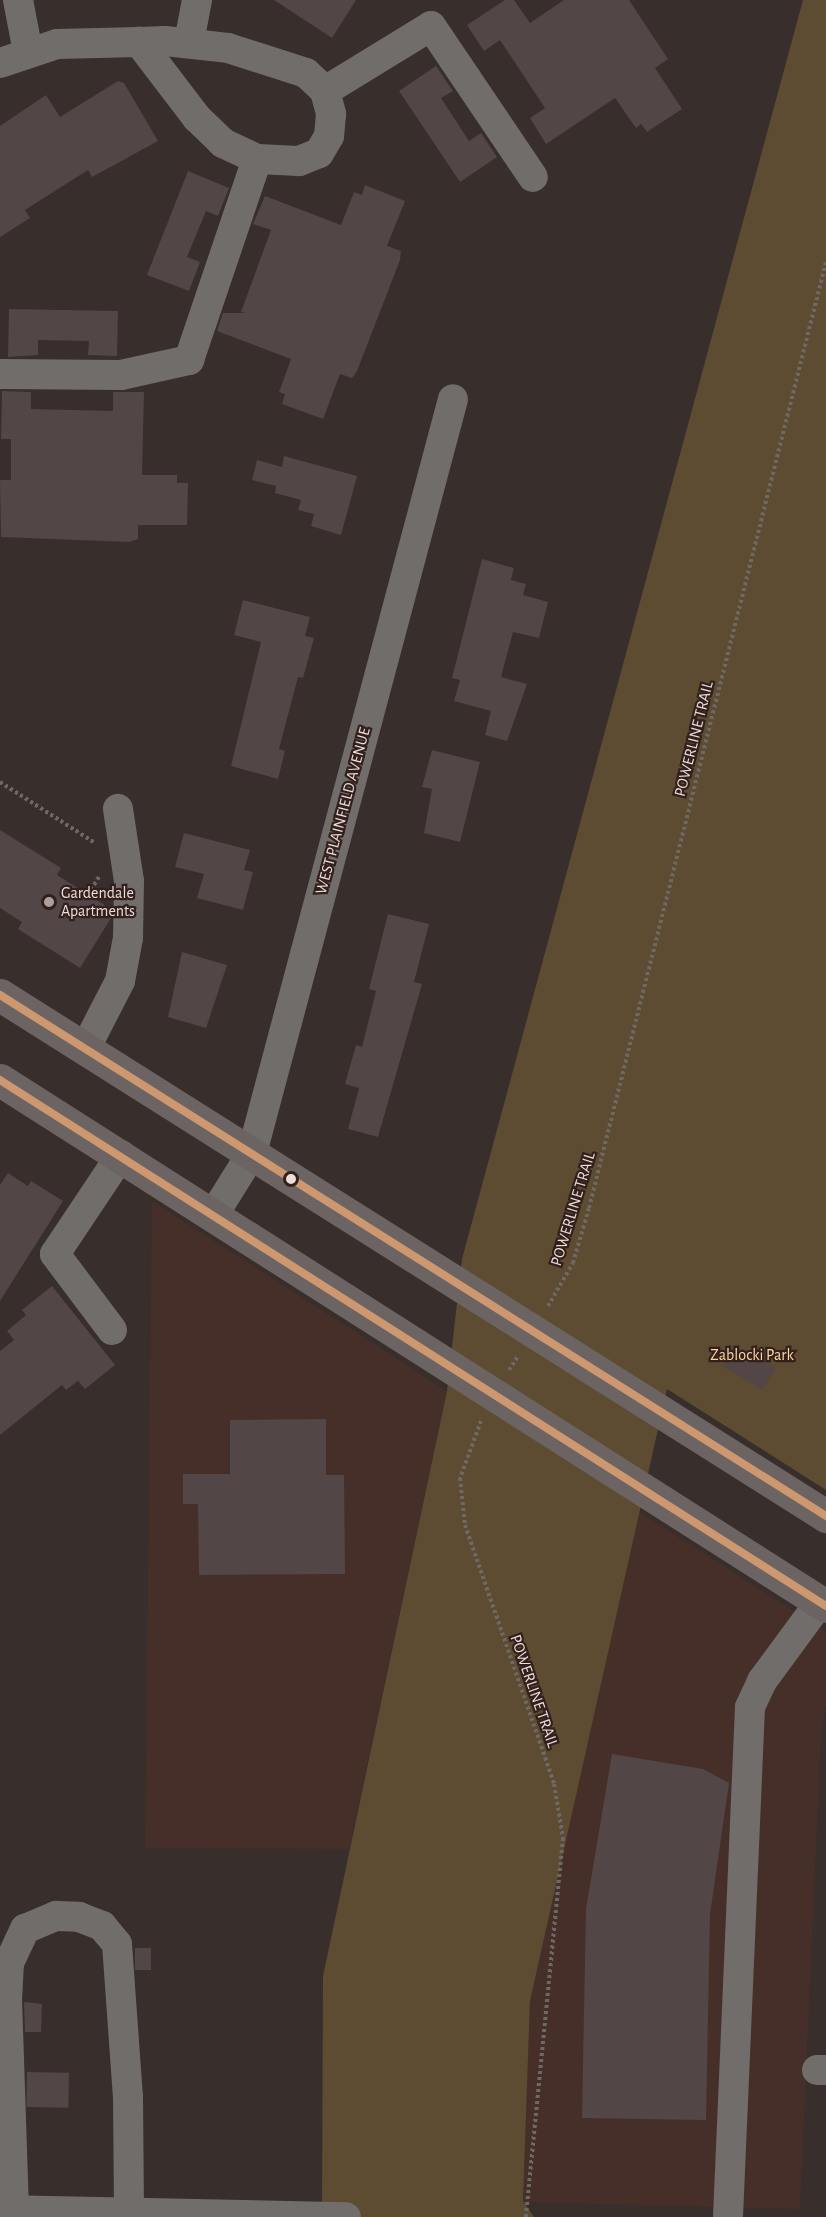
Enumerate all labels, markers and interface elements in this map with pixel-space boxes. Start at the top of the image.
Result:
street label: POWERLINE TRAIL [670,679,718,799]
street label: WEST PLAINFIELD AVENUE [311,725,375,897]
place label: Gardendale Apartments [61,883,135,921]
marker: Gardendale Apartments [42,895,56,909]
street label: POWERLINE TRAIL [547,1150,599,1268]
unlabelled marker [285,1173,297,1185]
park label: Zablocki Park [710,1345,794,1365]
street label: POWERLINE TRAIL [506,1632,562,1750]

